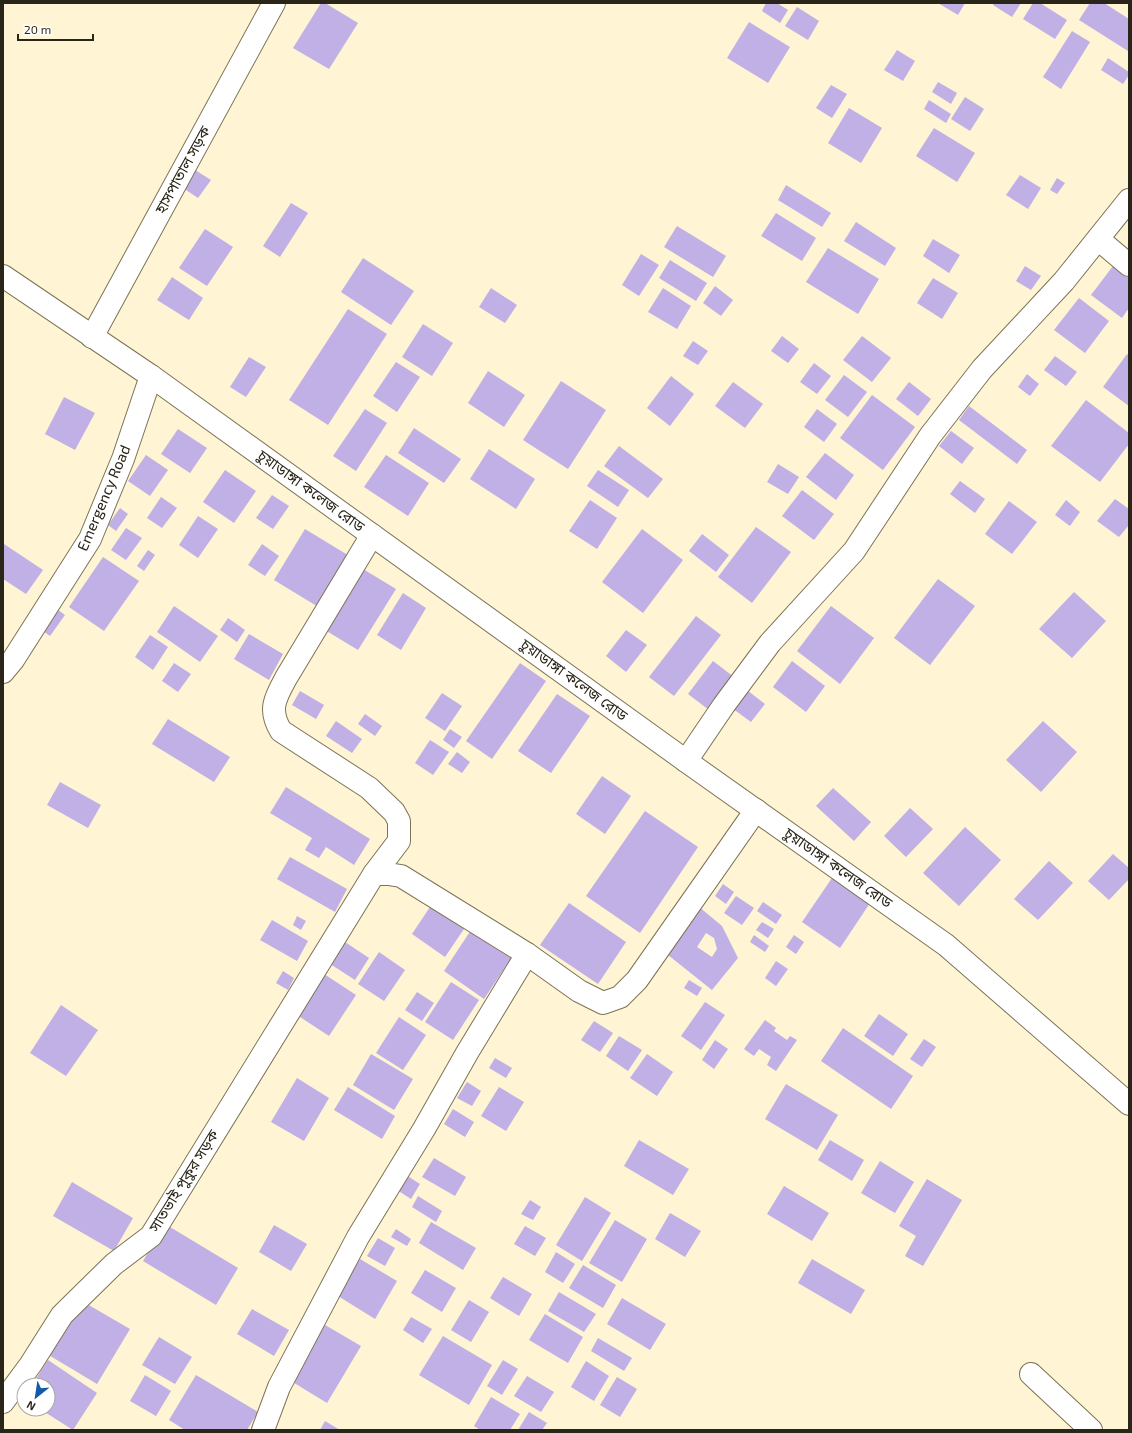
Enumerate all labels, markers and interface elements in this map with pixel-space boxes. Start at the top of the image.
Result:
scale bar [18,16,93,42]
text: 20 m [24,22,51,36]
street label: হাসপাতাল সড়ক [150,122,214,217]
street label: Emergency Road [73,442,134,553]
street label: চুয়াডাঙ্গা কলেজ রোড [253,445,369,536]
street label: চুয়াডাঙ্গা কলেজ রোড [516,634,632,725]
street label: চুয়াডাঙ্গা কলেজ রোড [779,823,896,913]
street label: সাতভাই পুকুর সড়ক [144,1125,223,1236]
north arrow [16,1377,56,1417]
text: N [24,1398,37,1414]

